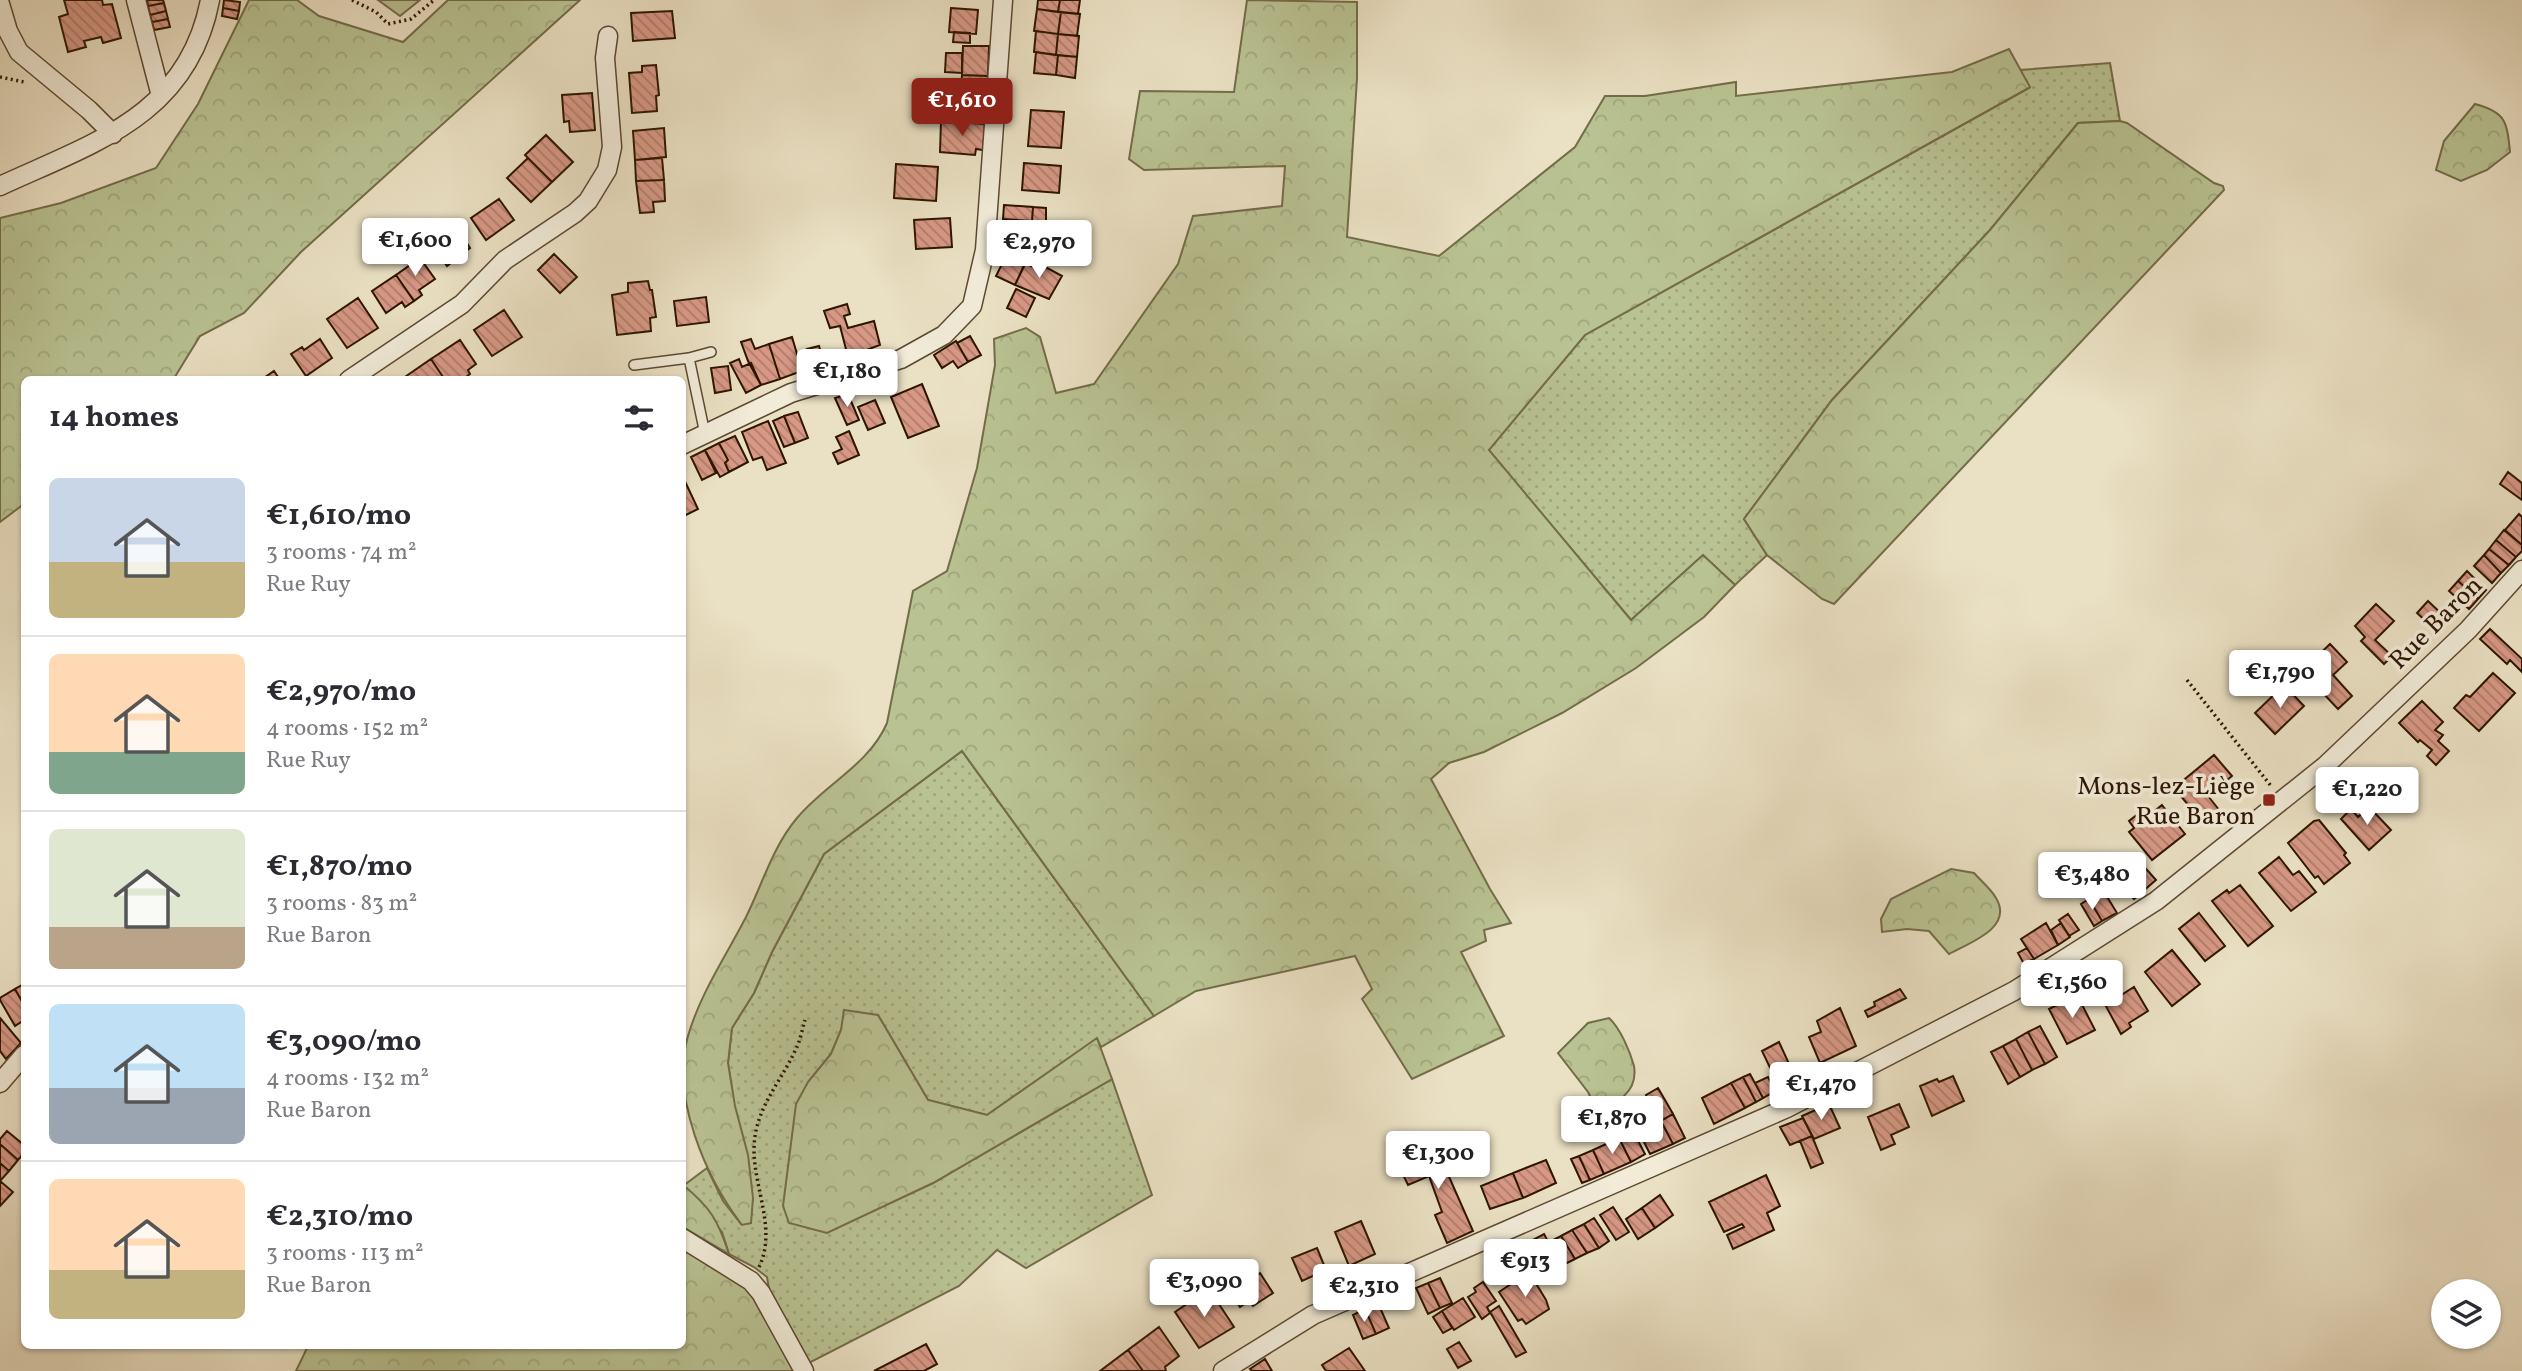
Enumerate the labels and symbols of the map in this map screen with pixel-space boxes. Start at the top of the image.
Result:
pin: €1,610 [905,78,1019,138]
pin: €1,600 [358,218,472,278]
pin: €2,970 [982,220,1096,280]
pin: €1,180 [790,350,904,409]
street label: Rue Baron [2381,568,2491,678]
pin: €1,790 [2223,650,2337,710]
pin: €1,220 [2310,768,2424,827]
place label: Mons-lez-Liège Rue Baron [2077,769,2255,835]
marker: Mons-lez-Liège Rue Baron [2261,792,2277,808]
pin: €3,480 [2035,852,2149,912]
pin: €1,560 [2015,960,2129,1020]
pin: €1,470 [1764,1062,1878,1122]
pin: €1,870 [1555,1096,1669,1156]
pin: €1,300 [1381,1132,1495,1191]
pin: €913 [1484,1240,1566,1299]
pin: €3,090 [1147,1260,1261,1319]
pin: €2,310 [1307,1264,1421,1324]

